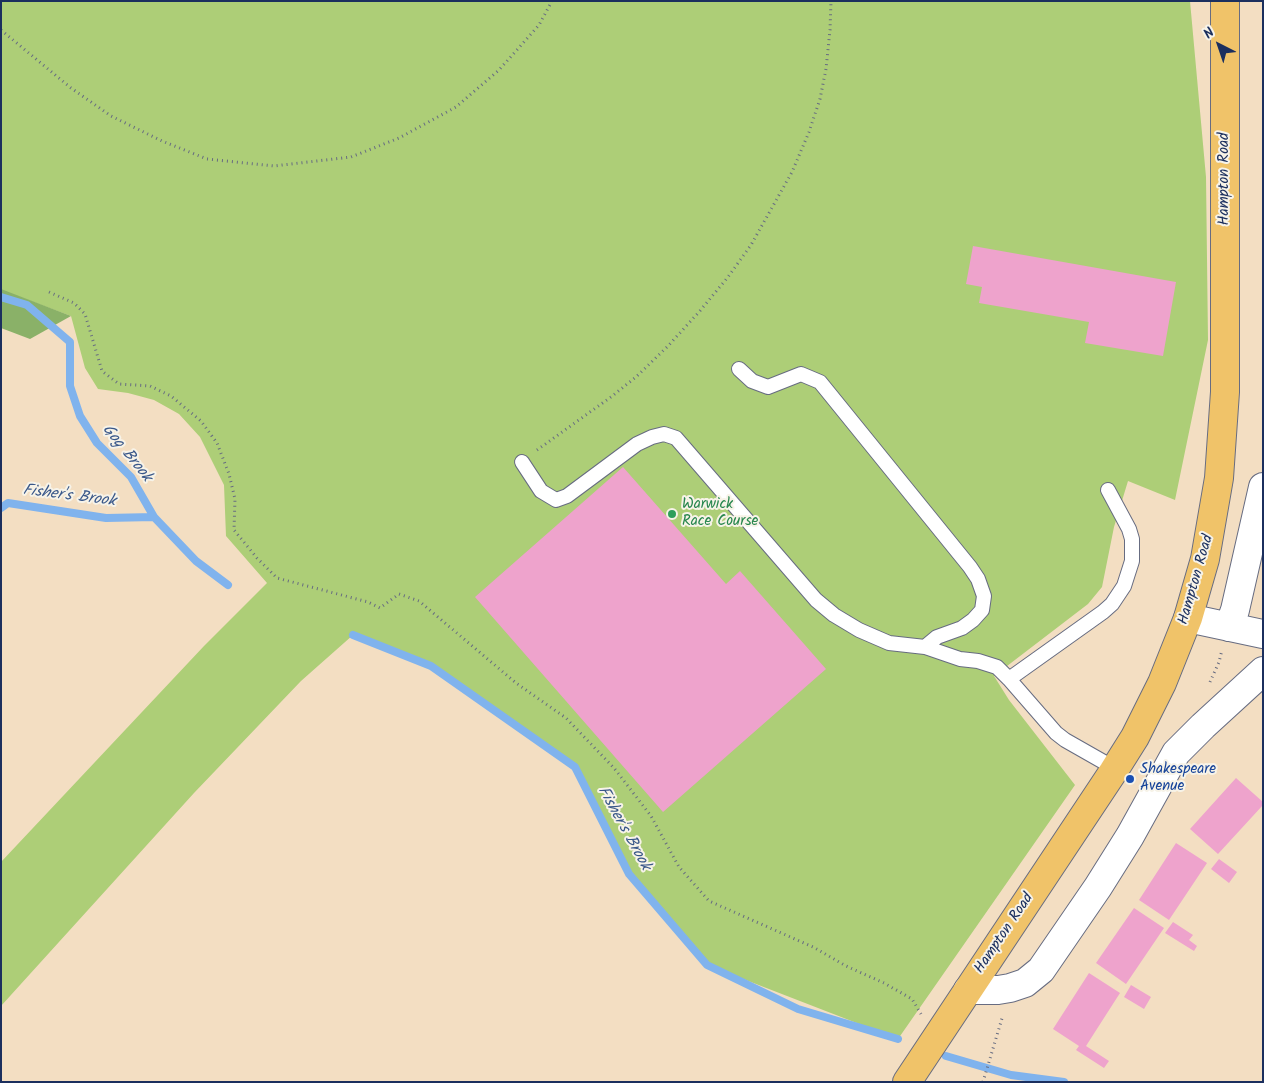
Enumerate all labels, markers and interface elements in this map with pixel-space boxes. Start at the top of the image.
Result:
north arrow [1194,20,1244,70]
text: N [1199,22,1220,45]
street label: Hampton Road [1216,133,1234,225]
water label: Gog Brook [97,421,155,487]
water label: Fisher's Brook [22,482,116,512]
place label: Warwick Race Course [682,496,758,531]
marker: Warwick Race Course [666,508,678,520]
street label: Hampton Road [1176,533,1218,627]
place label: Shakespeare Avenue [1140,761,1216,796]
marker: Shakespeare Avenue [1124,773,1136,785]
water label: Fisher's Brook [592,784,654,874]
street label: Hampton Road [972,890,1038,978]

